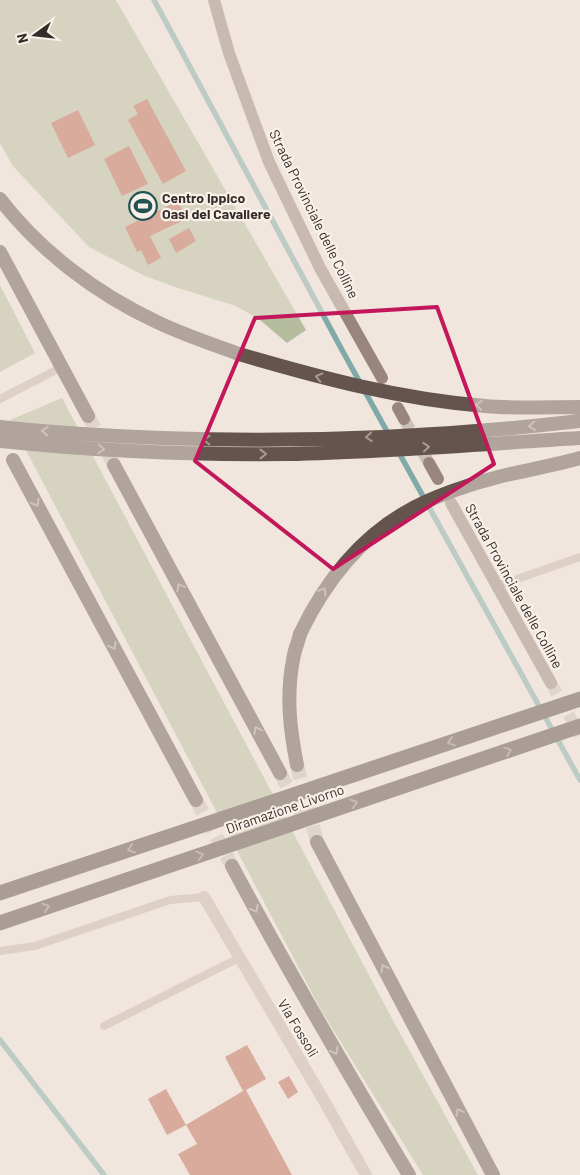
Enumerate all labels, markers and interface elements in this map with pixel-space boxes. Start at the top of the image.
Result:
north arrow [10,10,60,60]
text: N [13,32,31,45]
street label: Strada Provinciale delle Colline [266,127,363,301]
place label: Centro Ippico Oasi del Cavaliere [162,189,271,222]
sports icon: Centro Ippico Oasi del Cavaliere [128,191,158,221]
one-way arrow [314,372,323,383]
one-way arrow [475,400,483,411]
one-way arrow [527,420,535,431]
one-way arrow [40,426,48,437]
one-way arrow [365,432,373,443]
one-way arrow [203,435,210,445]
one-way arrow [422,442,430,453]
one-way arrow [97,443,105,454]
one-way arrow [260,449,268,459]
one-way arrow [30,498,40,507]
street label: Strada Provinciale delle Colline [462,500,567,671]
one-way arrow [176,584,186,593]
one-way arrow [317,587,326,597]
one-way arrow [107,641,117,650]
one-way arrow [253,727,263,736]
one-way arrow [447,736,456,746]
one-way arrow [503,747,512,757]
street label: Diramazione Livorno [223,780,346,837]
one-way arrow [349,799,358,809]
one-way arrow [127,843,135,853]
one-way arrow [195,851,204,861]
one-way arrow [42,903,50,913]
one-way arrow [249,904,259,913]
one-way arrow [380,964,390,973]
street label: Via Fossoli [275,996,322,1060]
one-way arrow [329,1045,339,1054]
one-way arrow [455,1108,465,1117]

